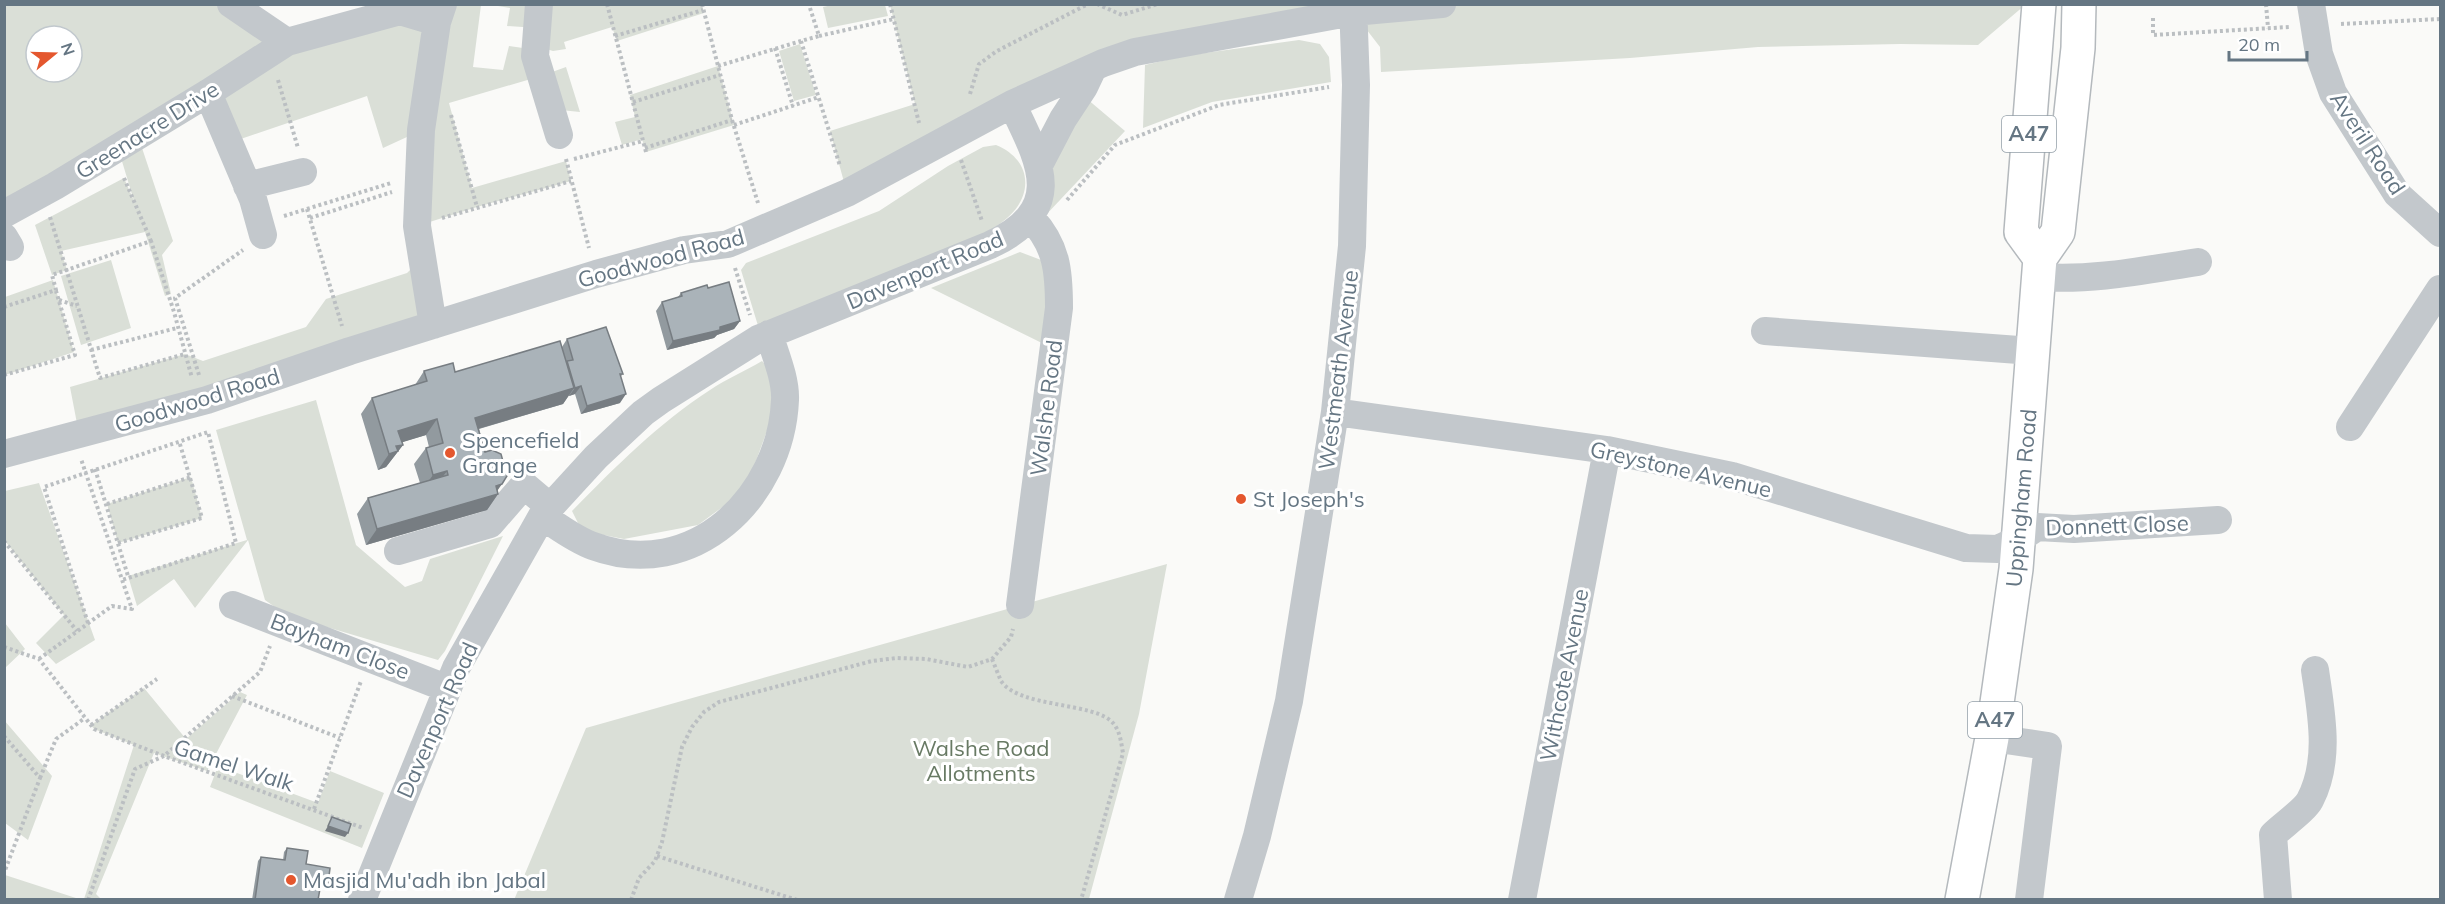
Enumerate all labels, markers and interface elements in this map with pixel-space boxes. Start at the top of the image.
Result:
north arrow [24,24,84,84]
scale bar [2229,24,2307,62]
text: 20 m [2238,33,2280,56]
text: N [57,40,80,58]
street label: Greenacre Drive [70,75,224,185]
street label: Averil Road [2324,86,2412,200]
road number: A47 [2002,116,2056,152]
street label: Goodwood Road [575,222,747,294]
street label: Davenport Road [842,224,1008,316]
street label: Westmeath Avenue [1312,268,1364,472]
street label: Walshe Road [1024,338,1068,478]
street label: Goodwood Road [111,362,283,438]
street label: Uppingham Road [1999,408,2043,588]
place label: Spencefield Grange [462,426,579,479]
street label: Greystone Avenue [1588,435,1774,503]
marker: Spencefield Grange [443,446,457,460]
place label: St Joseph's [1253,485,1365,513]
marker: St Joseph's [1234,492,1248,506]
street label: Donnett Close [2045,509,2189,541]
street label: Withcote Avenue [1534,586,1594,764]
street label: Bayham Close [267,607,413,685]
street label: Davenport Road [390,638,484,802]
road number: A47 [1968,702,2022,738]
street label: Gamel Walk [170,732,298,798]
park label: Walshe Road Allotments [912,734,1050,787]
place label: Masjid Mu'adh ibn Jabal [303,866,546,894]
marker: Masjid Mu'adh ibn Jabal [284,873,298,887]

